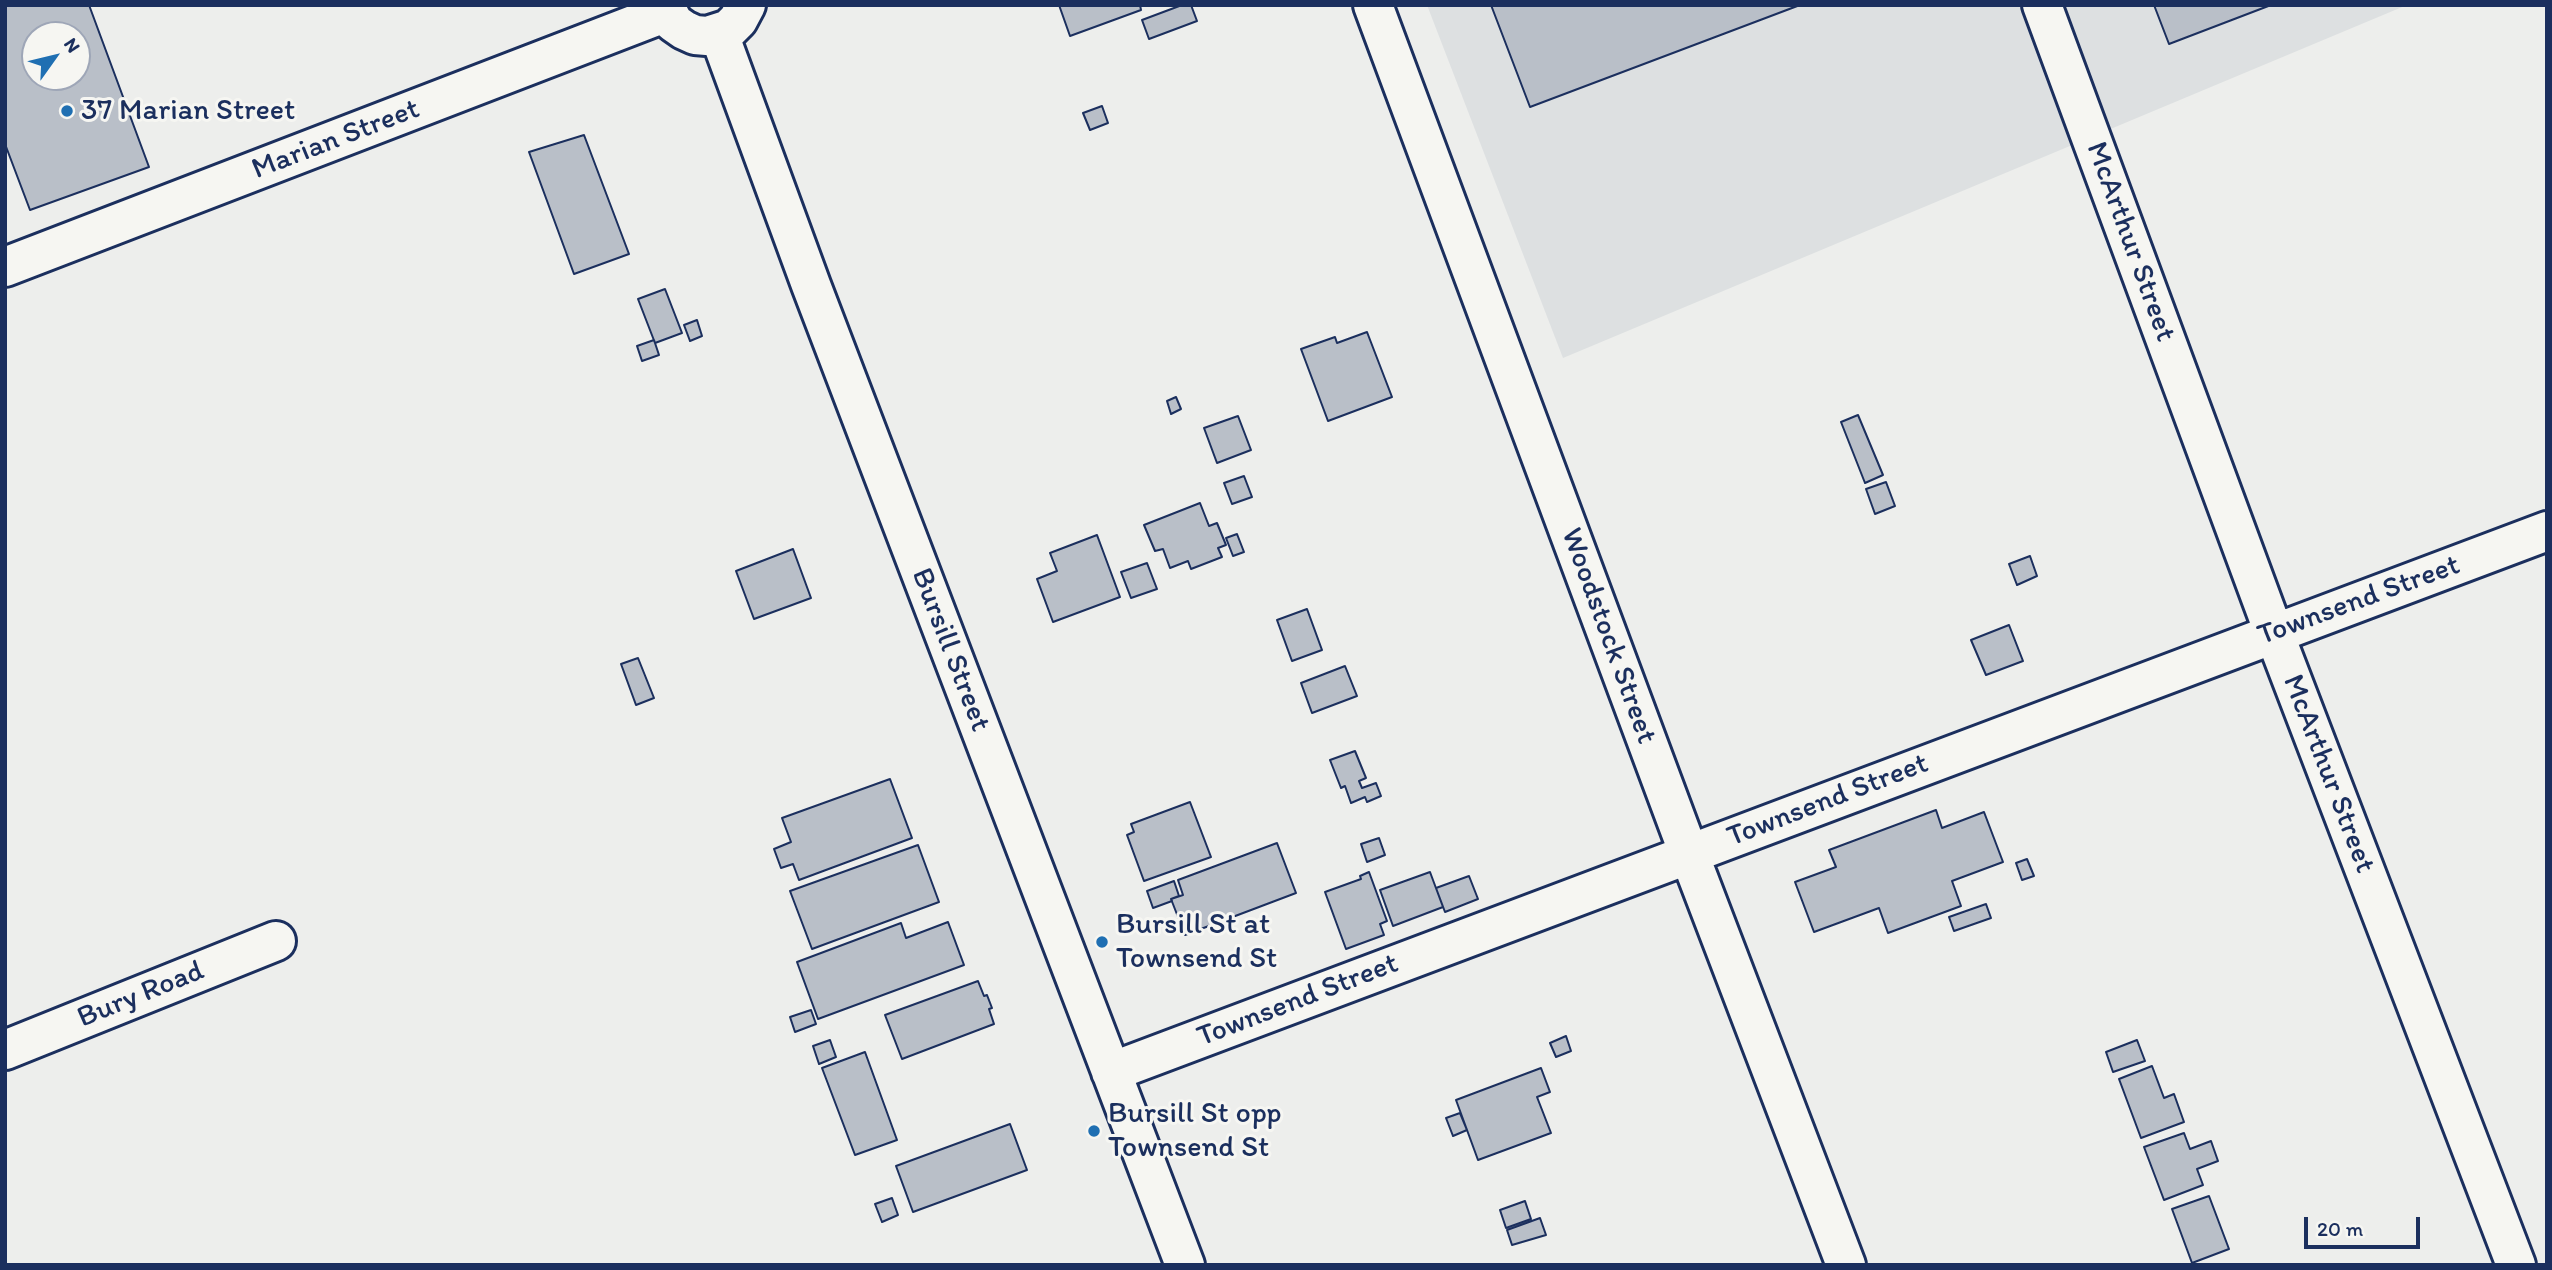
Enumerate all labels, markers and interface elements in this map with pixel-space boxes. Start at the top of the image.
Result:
north arrow [21,21,91,91]
text: N [59,33,85,57]
street label: Marian Street [247,92,425,188]
place label: 37 Marian Street [81,93,295,129]
marker: 37 Marian Street [59,103,75,119]
street label: McArthur Street [2077,137,2183,347]
street label: Woodstock Street [1552,523,1664,749]
street label: Townsend Street [2253,548,2465,654]
street label: Bursill Street [902,563,998,737]
street label: McArthur Street [2274,670,2382,878]
street label: Townsend Street [1722,746,1934,856]
place label: Bursill St at Townsend St [1116,907,1277,978]
marker: Bursill St at Townsend St [1094,934,1110,950]
street label: Townsend Street [1192,946,1404,1056]
street label: Bury Road [72,953,210,1037]
place label: Bursill St opp Townsend St [1108,1096,1282,1166]
marker: Bursill St opp Townsend St [1086,1123,1102,1139]
scale bar [2307,1204,2422,1248]
text: 20 m [2317,1216,2363,1241]

